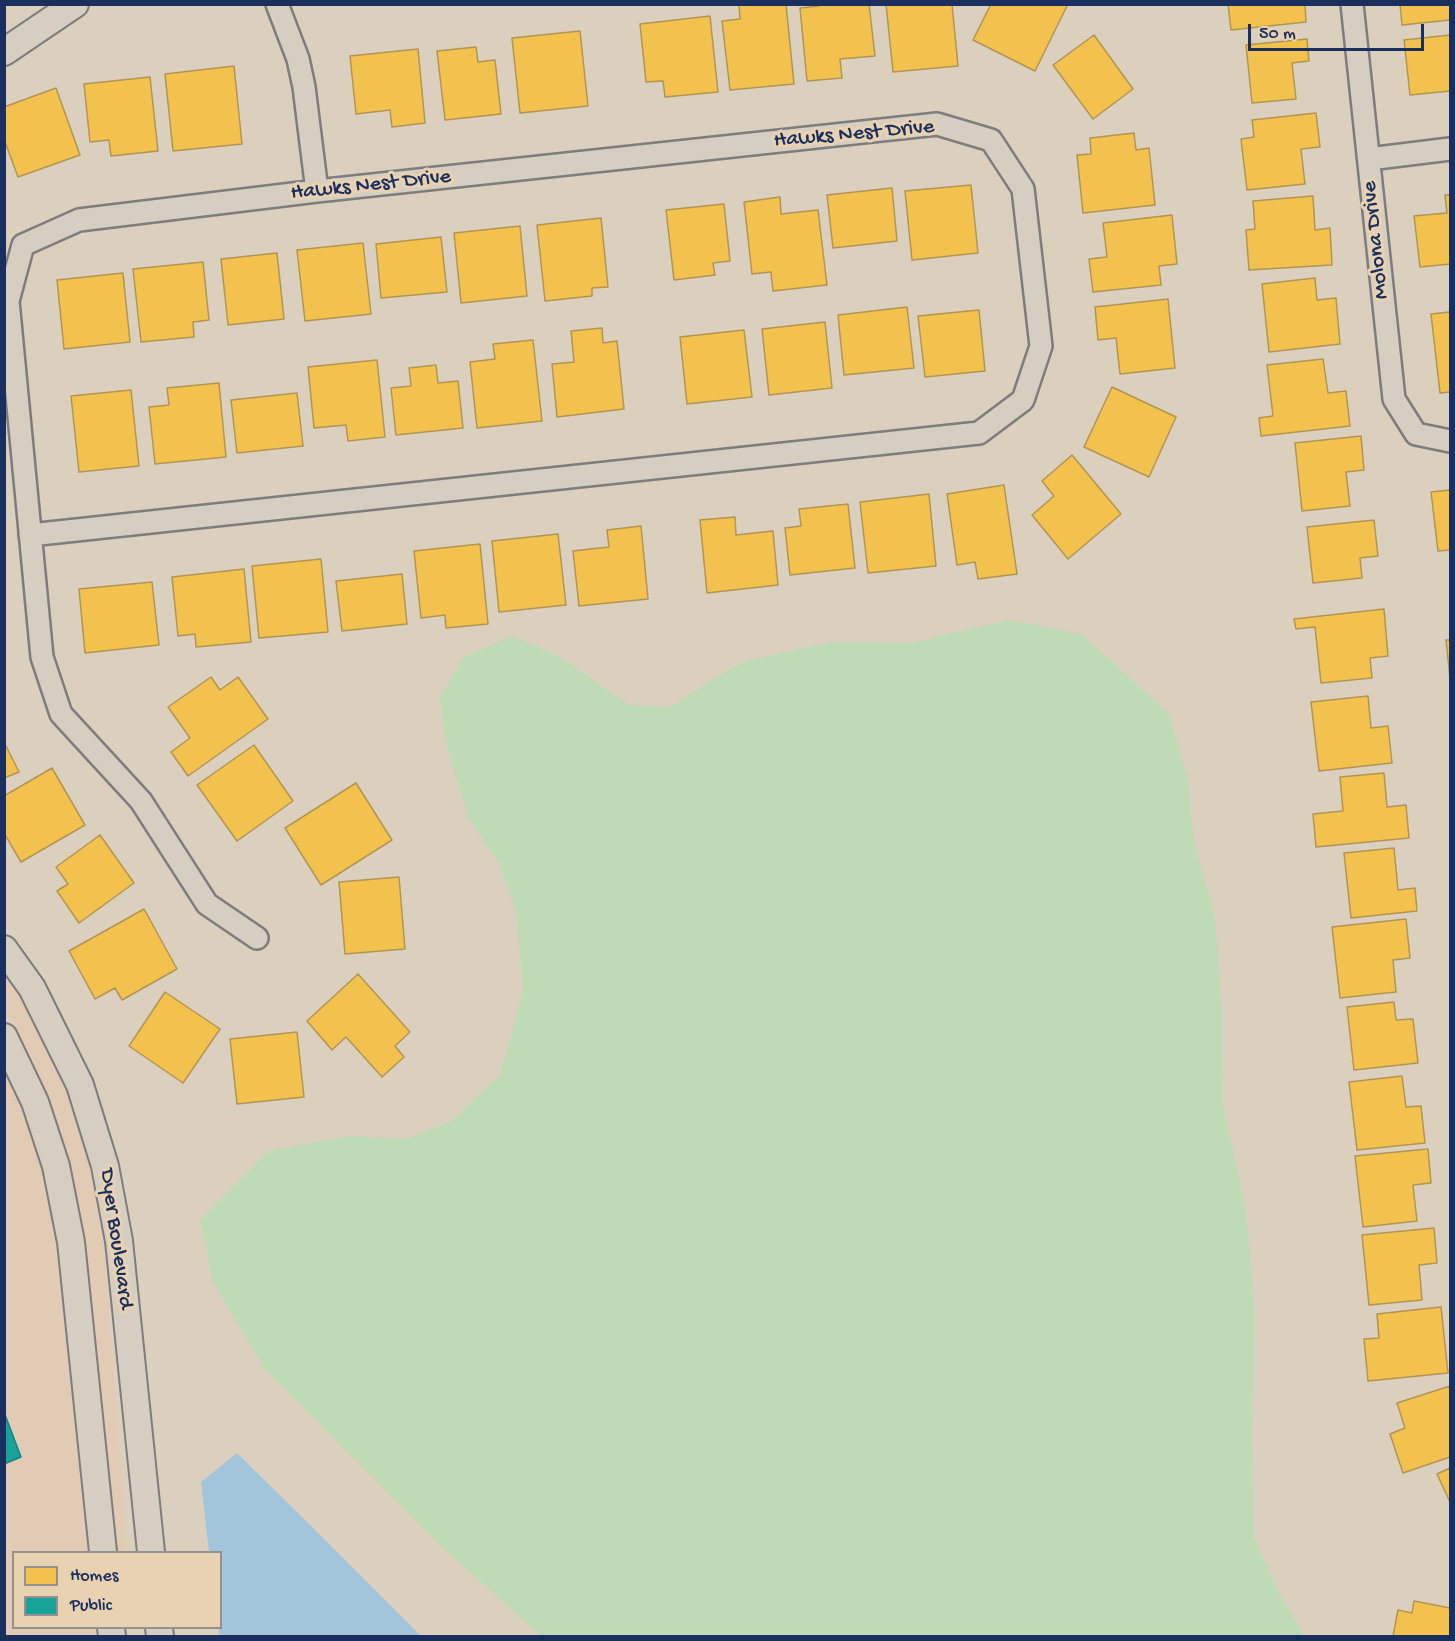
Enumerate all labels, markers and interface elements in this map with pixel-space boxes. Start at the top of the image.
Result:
scale bar [1251,12,1426,50]
text: 50 m [1259,24,1296,45]
street label: Hawks Nest Drive [773,115,935,155]
street label: Hawks Nest Drive [290,164,452,208]
street label: Molona Drive [1358,180,1396,300]
street label: Dyer Boulevard [92,1167,138,1311]
legend [12,1551,222,1629]
text: Homes [70,1566,118,1587]
text: Public [70,1596,112,1617]

